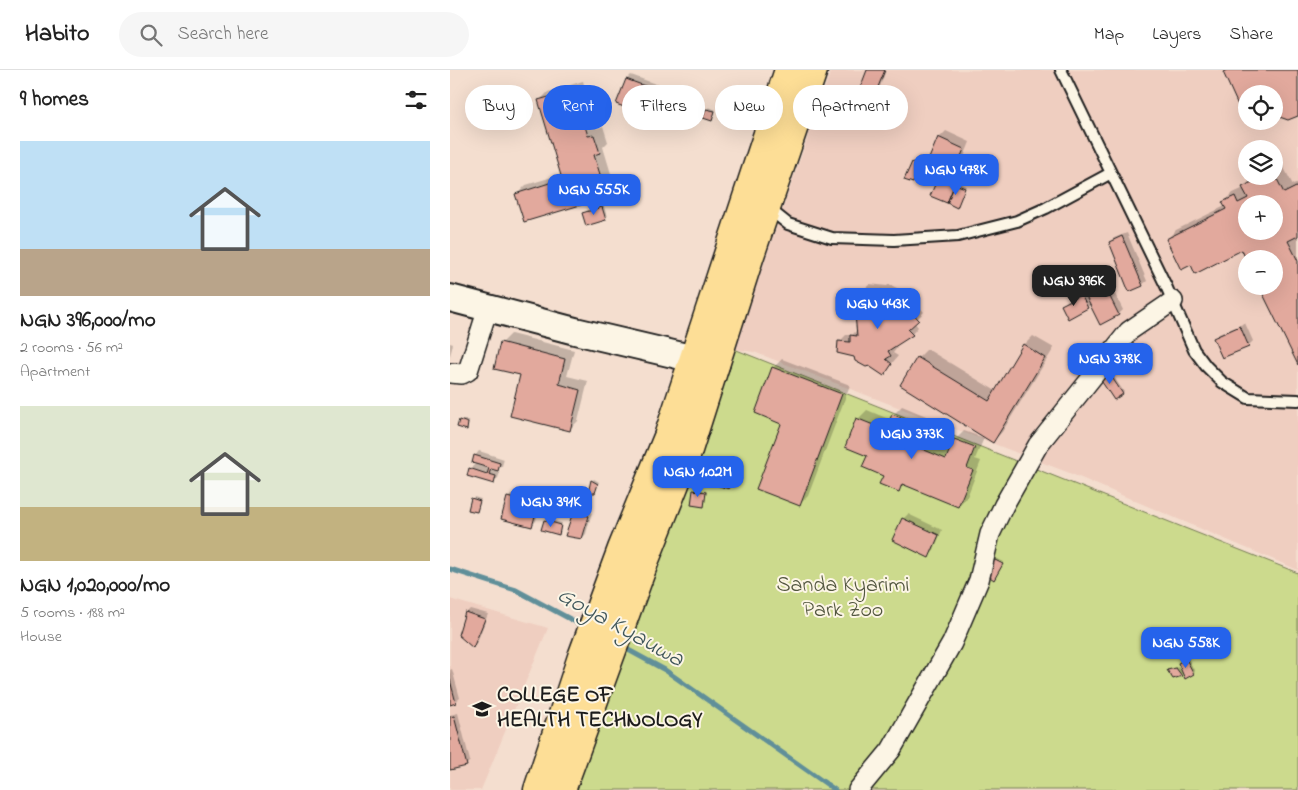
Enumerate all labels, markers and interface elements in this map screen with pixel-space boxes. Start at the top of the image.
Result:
search box [119,12,469,57]
text: Habito [25,17,89,52]
icon: search [137,21,165,49]
text: Search here [177,21,268,48]
text: Map [1094,22,1124,48]
text: Layers [1152,22,1202,48]
text: Share [1230,22,1273,48]
text: 9 homes [20,85,89,115]
chip: Buy [465,85,533,130]
chip: Rent [543,85,612,130]
chip: Filters [622,85,705,130]
chip: New [715,85,783,130]
chip: Apartment [793,85,908,130]
map controls [1238,85,1283,295]
button: locate [1238,85,1283,130]
icon: filters [402,86,430,114]
button: layers [1238,140,1283,185]
pin: NGN 478K [904,154,1008,196]
text: NGN 478K [925,158,987,182]
icon: home [180,174,270,264]
pin: NGN 555K [542,174,646,216]
text: NGN 555K [559,178,629,202]
button: + [1238,195,1283,240]
button: − [1238,250,1283,295]
pin: NGN 396K [1022,264,1126,307]
text: NGN 396K [1043,269,1105,293]
pin: NGN 443K [826,288,930,330]
text: NGN 443K [846,292,910,316]
text: NGN 396,000/mo [20,306,156,336]
text: 2 rooms · 56 m² [20,336,123,360]
pin: NGN 378K [1058,342,1162,385]
text: NGN 378K [1079,347,1141,371]
text: Apartment [20,360,90,384]
pin: NGN 373K [860,418,964,460]
text: NGN 373K [880,422,944,446]
icon: home [180,439,270,529]
pin: NGN 1.02M [641,456,755,498]
text: NGN 1.02M [664,460,732,484]
pin: NGN 391K [499,486,603,528]
text: NGN 391K [521,490,581,514]
park label: Sanda Kyarimi Park Zoo [776,570,910,627]
text: NGN 1,020,000/mo [20,571,170,601]
water label: Goya Kyauwa [550,579,691,678]
text: 5 rooms · 188 m² [20,601,125,625]
text: House [20,625,62,649]
pin: NGN 558K [1134,626,1238,669]
text: NGN 558K [1152,631,1220,655]
place label: COLLEGE OF HEALTH TECHNOLOGY [497,680,703,737]
school or university icon: COLLEGE OF HEALTH TECHNOLOGY [471,698,493,720]

